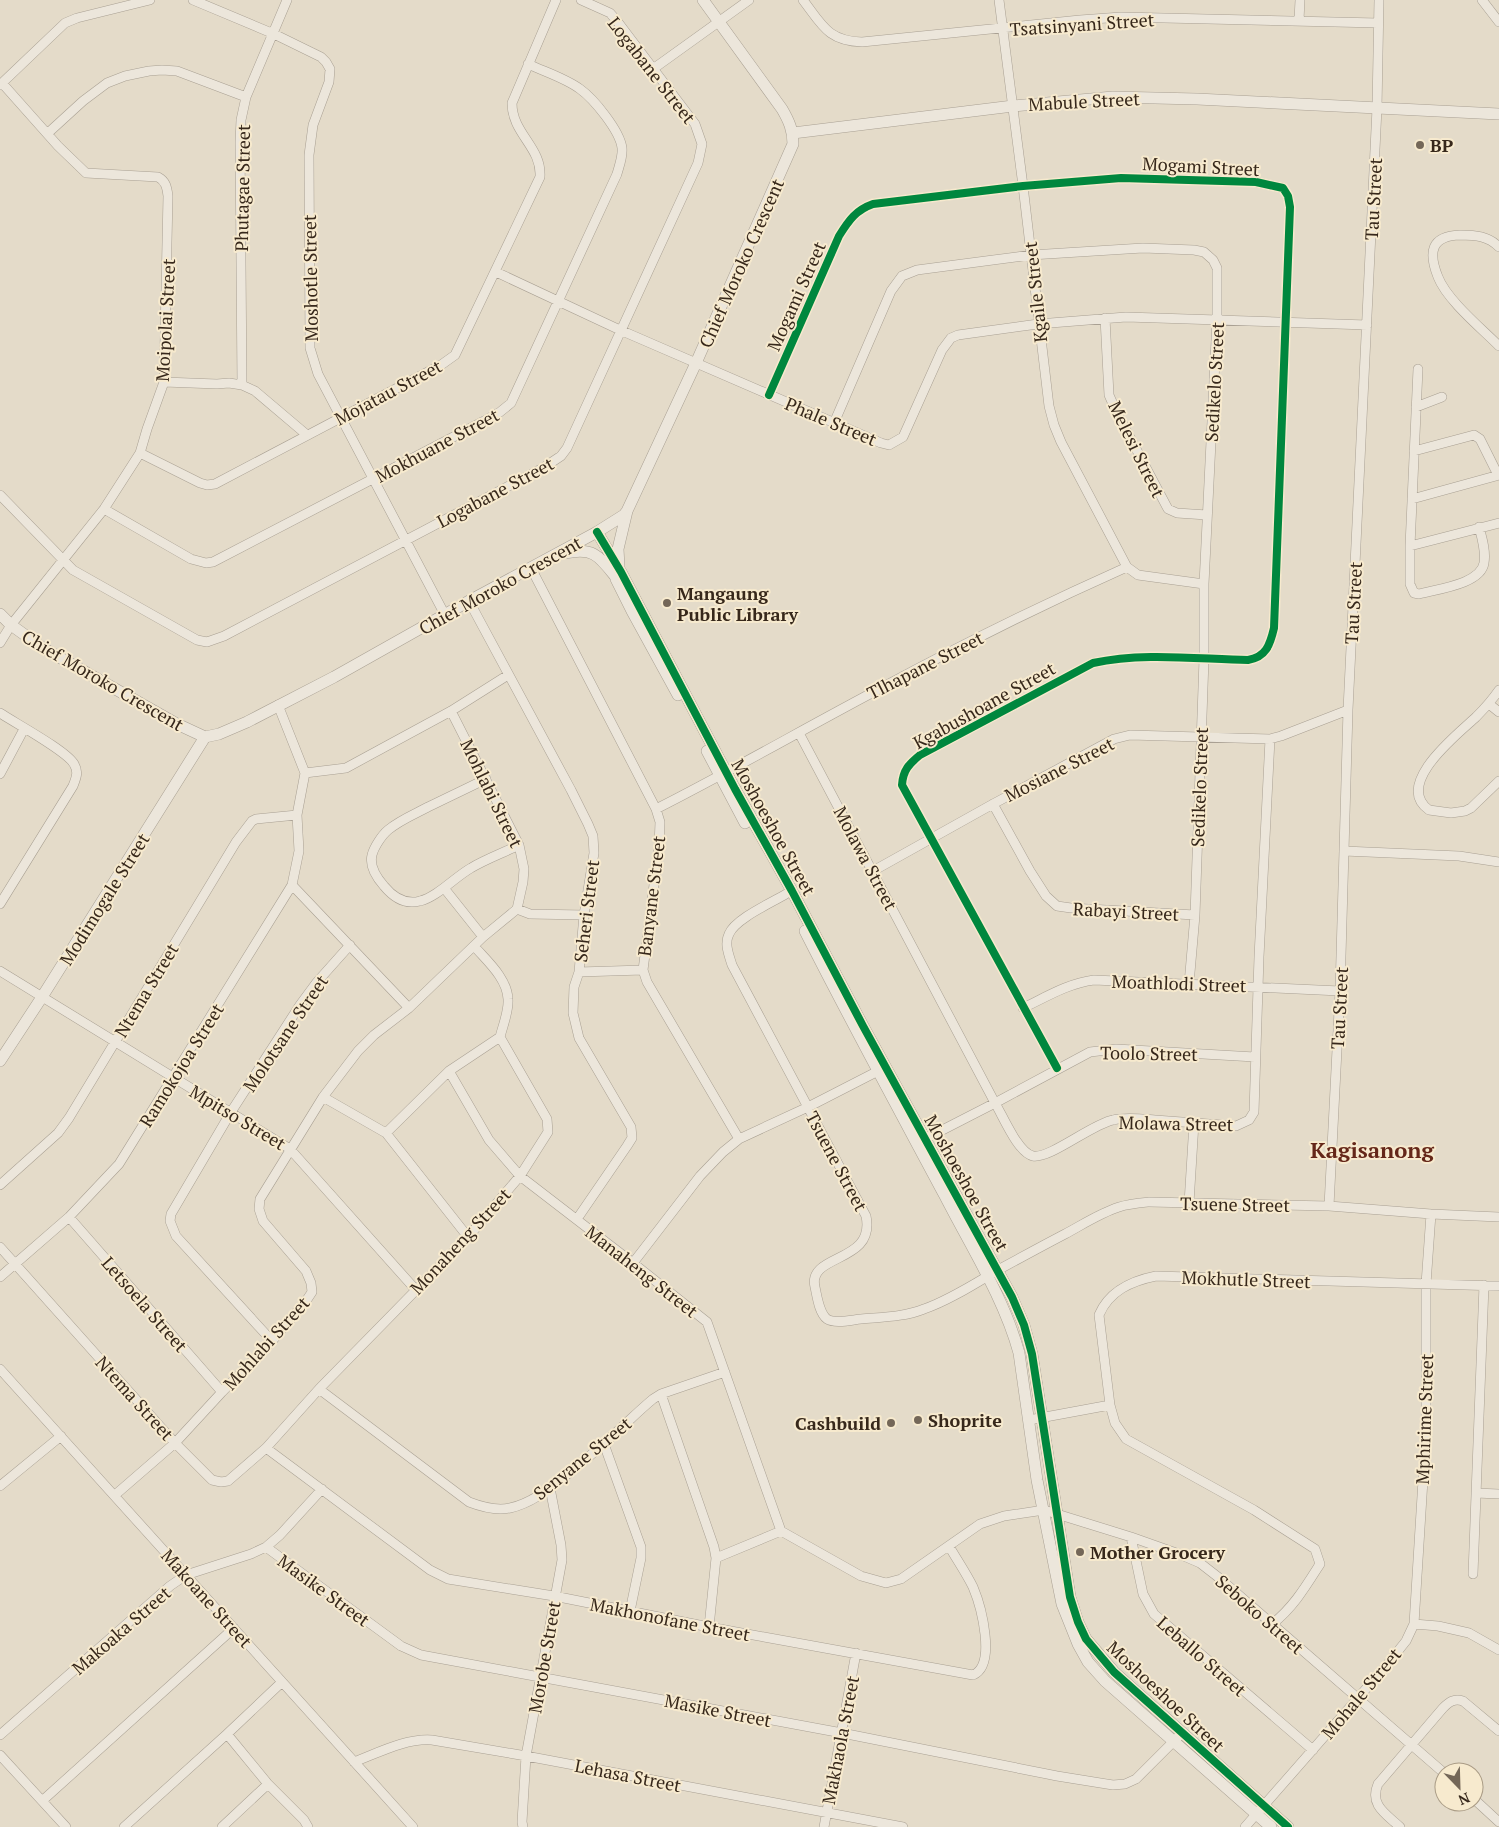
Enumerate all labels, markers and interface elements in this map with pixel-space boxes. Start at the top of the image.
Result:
street label: Tsatsinyani Street [1009,7,1155,41]
street label: Logabane Street [603,12,701,129]
street label: Mabule Street [1028,86,1141,116]
street label: Phutagae Street [229,124,255,252]
place label: BP [1430,133,1454,157]
marker: BP [1414,139,1426,151]
street label: Mogami Street [1142,151,1261,181]
street label: Tau Street [1359,157,1387,241]
street label: Chief Moroko Crescent [693,174,789,351]
street label: Moshotle Street [297,214,323,342]
street label: Mogami Street [761,237,831,355]
street label: Kgaile Street [1018,240,1052,344]
street label: Moipolai Street [150,257,180,382]
street label: Sedikelo Street [1199,321,1229,443]
street label: Mojatau Street [330,353,446,430]
street label: Phale Street [782,391,881,451]
street label: Melesi Street [1103,397,1171,502]
street label: Mokhuane Street [371,402,503,488]
street label: Logabane Street [432,451,558,533]
street label: Chief Moroko Crescent [414,530,586,640]
street label: Tau Street [1339,561,1367,645]
place label: Mangaung Public Library [677,581,798,626]
marker: Mangaung Public Library [661,597,673,609]
street label: Chief Moroko Crescent [18,624,188,736]
street label: Tlhapane Street [863,625,988,705]
street label: Kgabushoane Street [909,656,1060,754]
street label: Sedikelo Street [1185,726,1213,847]
street label: Mosiane Street [1000,731,1118,807]
street label: Mohlabi Street [455,735,529,852]
street label: Moshoeshoe Street [726,754,822,900]
street label: Molawa Street [828,802,904,915]
street label: Modimogale Street [54,828,155,970]
street label: Banyane Street [632,834,670,958]
street label: Seheri Street [568,858,604,964]
street label: Rabayi Street [1072,896,1180,926]
street label: Ntema Street [108,938,184,1042]
street label: Tau Street [1325,966,1353,1050]
street label: Molotsane Street [237,969,333,1096]
street label: Moathlodi Street [1111,969,1247,997]
street label: Ramokojoa Street [133,998,229,1131]
street label: Toolo Street [1100,1040,1198,1066]
street label: Mpitso Street [186,1079,291,1155]
street label: Tsuene Street [801,1107,874,1215]
street label: Moshoeshoe Street [919,1110,1015,1256]
street label: Molawa Street [1118,1110,1234,1136]
district label: Kagisanong [1310,1135,1434,1164]
street label: Monaheng Street [404,1182,516,1299]
street label: Tsuene Street [1180,1191,1290,1217]
street label: Manaheng Street [581,1219,703,1323]
street label: Letsoela Street [97,1251,193,1357]
street label: Mokhutle Street [1181,1265,1311,1293]
street label: Mohlabi Street [218,1291,315,1395]
street label: Ntema Street [91,1351,180,1446]
street label: Mphirime Street [1410,1353,1438,1485]
place label: Shoprite [928,1408,1002,1432]
street label: Senyane Street [528,1411,636,1505]
place label: Cashbuild [795,1411,881,1435]
marker: Shoprite [912,1414,924,1426]
marker: Cashbuild [885,1417,897,1429]
place label: Mother Grocery [1090,1540,1226,1564]
street label: Makoane Street [156,1544,258,1653]
marker: Mother Grocery [1074,1546,1086,1558]
street label: Masike Street [273,1548,375,1632]
street label: Seboko Street [1211,1569,1310,1659]
street label: Makoaka Street [66,1580,176,1680]
street label: Makhonofane Street [588,1592,752,1646]
street label: Morobe Street [522,1599,566,1715]
street label: Leballo Street [1152,1611,1252,1702]
street label: Moshoeshoe Street [1102,1635,1230,1757]
street label: Mohale Street [1316,1642,1406,1744]
street label: Makhaola Street [816,1673,864,1806]
street label: Masike Street [662,1688,774,1732]
street label: Lehasa Street [573,1753,684,1797]
north arrow [1434,1762,1484,1812]
text: N [1455,1789,1473,1810]

